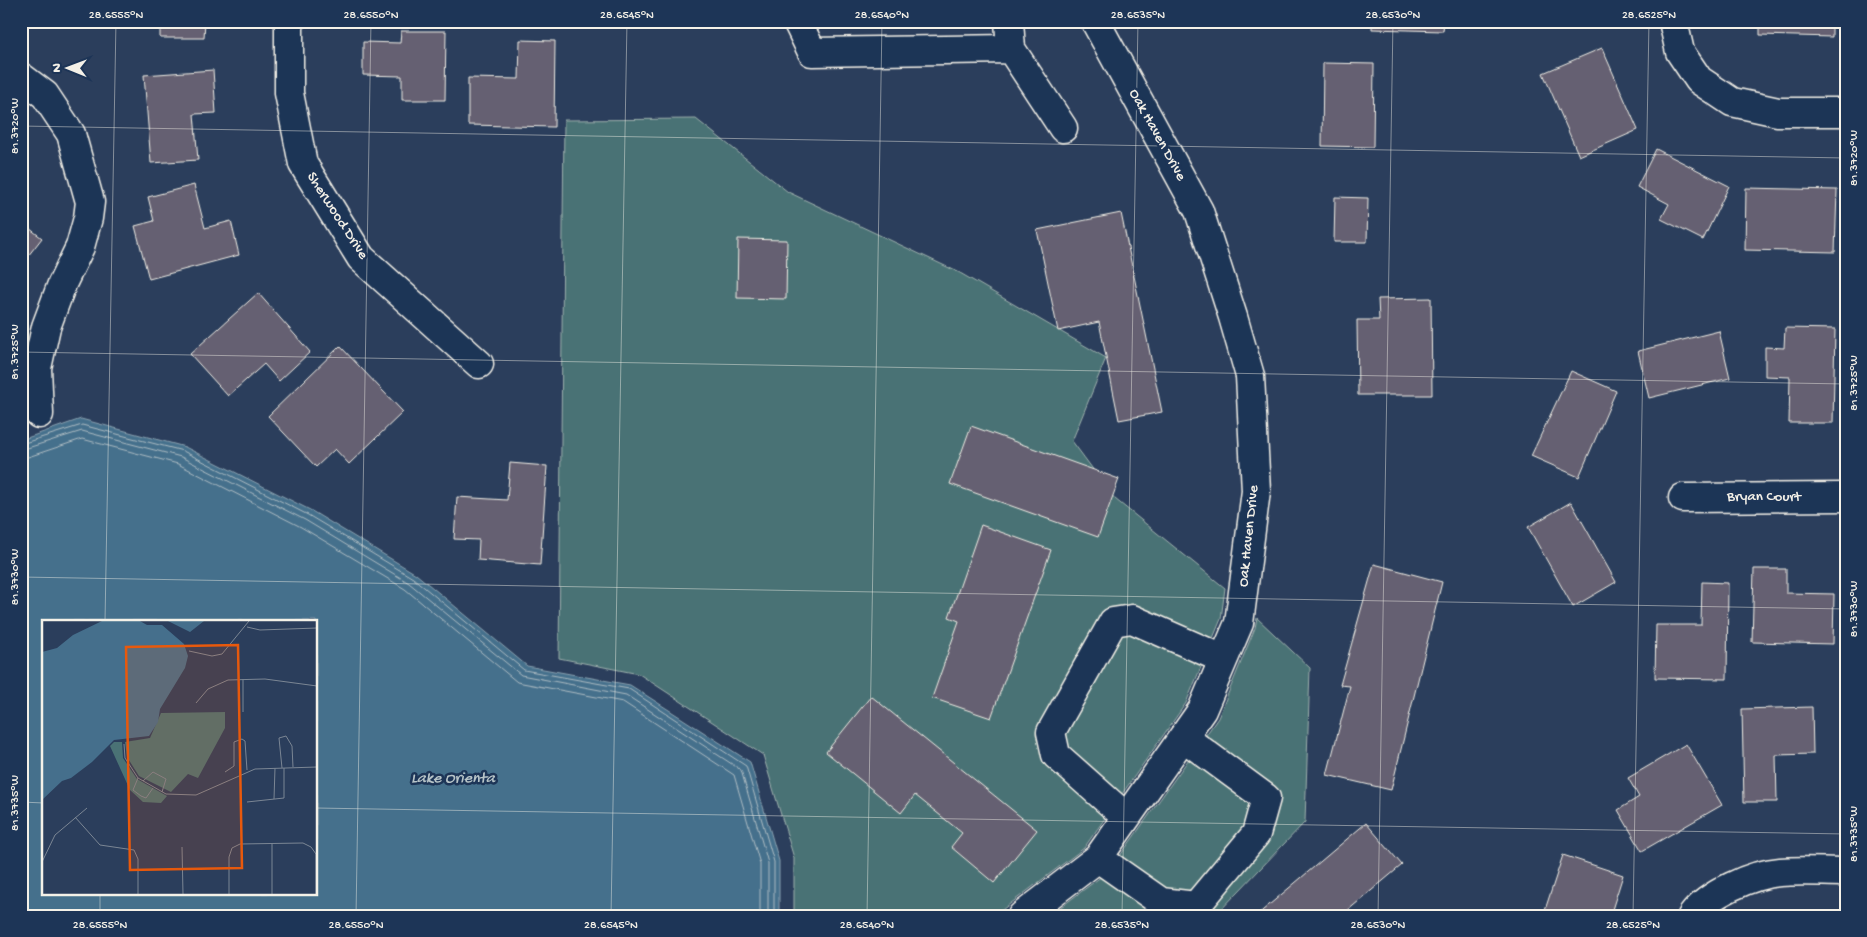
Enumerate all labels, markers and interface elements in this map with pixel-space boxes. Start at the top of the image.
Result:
text: 28.6555°N [89,9,143,23]
text: 28.6550°N [344,9,399,23]
text: 28.6545°N [600,9,654,23]
text: 28.6540°N [855,9,909,23]
text: 28.6535°N [1111,9,1165,23]
text: 28.6530°N [1366,9,1421,23]
text: 28.6525°N [1622,9,1676,23]
north arrow [42,42,92,92]
text: N [49,63,66,73]
street label: Oak Haven Drive [1124,86,1190,184]
text: 81.3720°W [9,98,23,154]
text: 81.3720°W [1848,130,1862,186]
street label: Sherwood Drive [302,169,372,263]
text: 81.3725°W [9,324,23,380]
text: 81.3725°W [1848,355,1862,411]
street label: Oak Haven Drive [1235,484,1263,588]
street label: Bryan Court [1726,488,1803,506]
text: 81.3730°W [9,549,23,605]
text: 81.3730°W [1848,581,1862,637]
inset map [42,620,318,894]
water label: Lake Orienta [411,770,496,789]
text: 81.3735°W [9,775,23,831]
text: 81.3735°W [1848,806,1862,862]
text: 28.6555°N [73,919,127,933]
text: 28.6550°N [329,919,384,933]
text: 28.6545°N [584,919,638,933]
text: 28.6540°N [840,919,894,933]
text: 28.6535°N [1095,919,1149,933]
text: 28.6530°N [1351,919,1406,933]
text: 28.6525°N [1606,919,1660,933]

